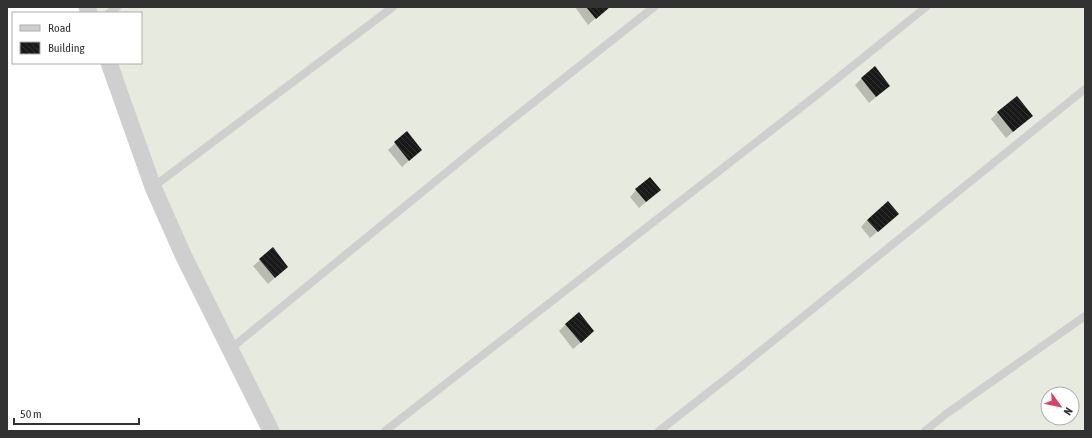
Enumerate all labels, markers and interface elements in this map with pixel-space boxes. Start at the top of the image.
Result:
legend [12,12,142,64]
text: Road [48,21,71,35]
text: Building [48,41,86,55]
north arrow [1040,386,1080,426]
scale bar [14,400,139,426]
text: N [1062,405,1075,417]
text: 50 m [20,407,42,421]

